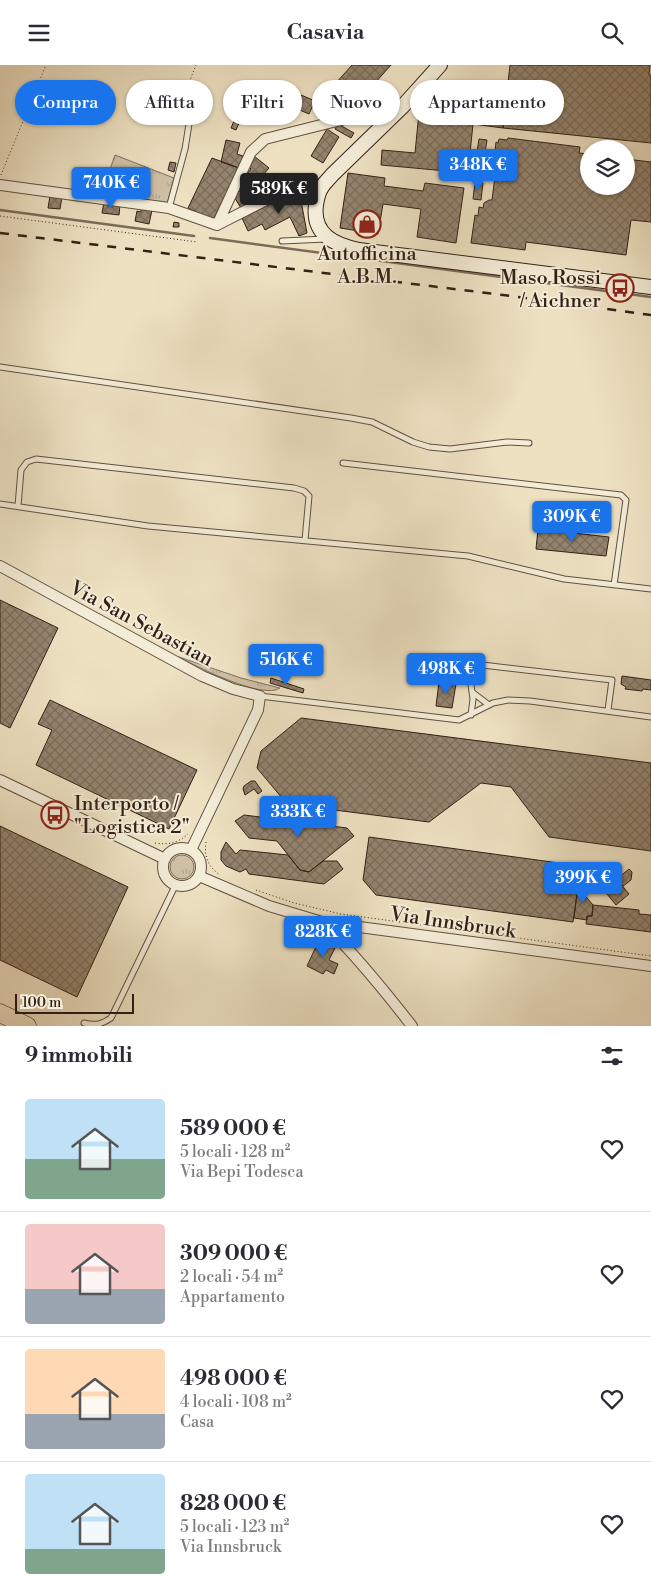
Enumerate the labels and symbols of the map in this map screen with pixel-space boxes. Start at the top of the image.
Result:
pin: 348K € [437,149,519,191]
pin: 740K € [70,167,152,209]
pin: 589K € [238,173,320,215]
shop icon: Autofficina A.B.M. [352,209,382,239]
place label: Autofficina A.B.M. [316,242,418,290]
place label: Maso Rossi / Aichner [500,266,601,314]
bus stop icon: Maso Rossi / Aichner [605,273,635,303]
pin: 309K € [531,501,613,543]
street label: Via San Sebastian [64,575,218,673]
pin: 516K € [245,643,327,686]
pin: 498K € [405,653,487,695]
place label: Interporto / "Logistica 2" [74,792,190,840]
pin: 333K € [257,795,339,838]
bus stop icon: Interporto / "Logistica 2" [40,800,70,830]
pin: 399K € [542,861,624,904]
street label: Via Innsbruck [387,902,519,945]
pin: 828K € [282,915,364,958]
scale bar [15,991,134,1014]

